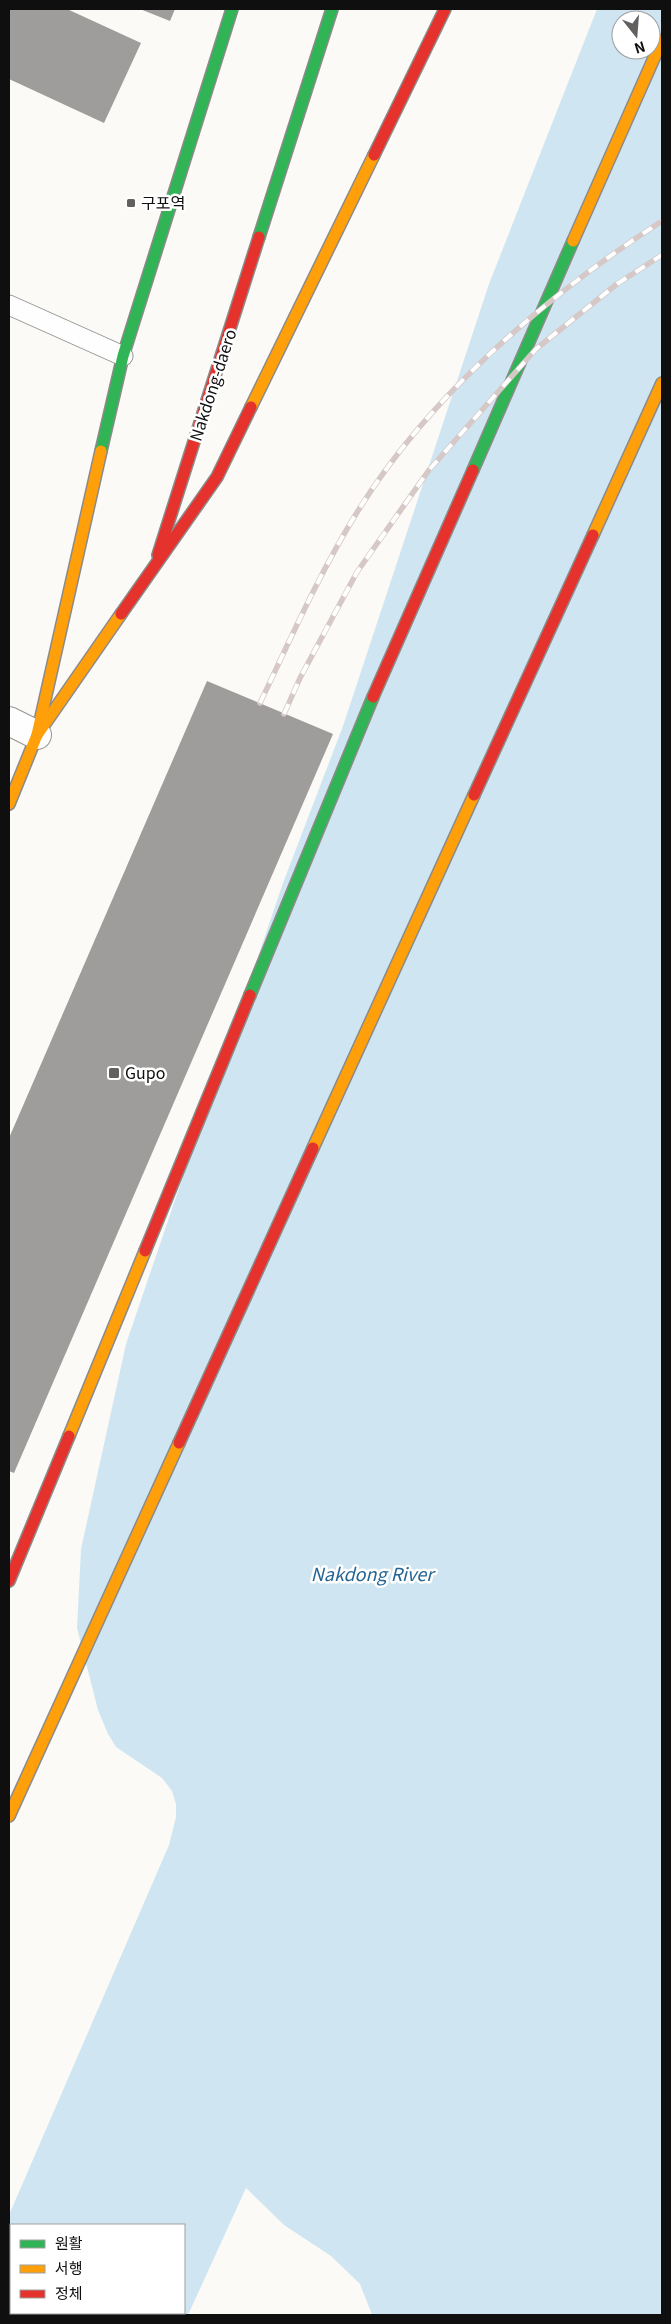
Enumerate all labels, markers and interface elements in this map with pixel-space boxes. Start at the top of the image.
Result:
north arrow [611,10,661,60]
text: N [632,37,648,59]
place label: 구포역 [141,190,185,214]
marker: 구포역 [125,197,137,209]
street label: Nakdong-daero [183,326,241,444]
place label: Gupo [125,1060,165,1084]
marker: Gupo [107,1066,121,1080]
water label: Nakdong River [311,1560,436,1586]
legend [10,2224,185,2314]
text: 원활 [55,2232,83,2253]
text: 서행 [55,2257,83,2278]
text: 정체 [55,2282,83,2303]

